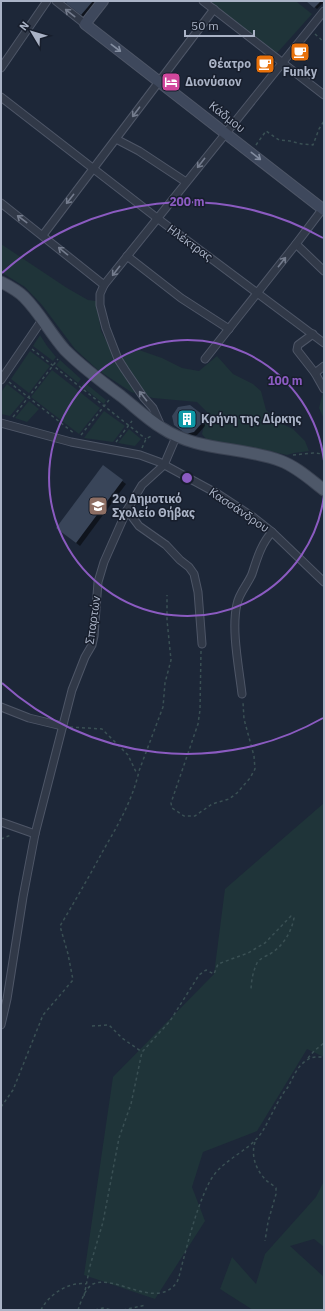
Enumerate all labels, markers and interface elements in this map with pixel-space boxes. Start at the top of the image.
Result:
one-way arrow [65,8,76,17]
north arrow [12,12,52,52]
scale bar [185,12,254,38]
text: N [16,18,32,33]
text: 50 m [191,18,219,33]
cafe icon: Funky [289,41,311,63]
one-way arrow [110,43,121,52]
cafe icon: Θέατρο [254,53,276,75]
place label: Θέατρο [209,56,251,71]
place label: Funky [283,64,318,79]
hotel icon: Διονύσιον [160,71,182,93]
place label: Διονύσιον [185,74,242,89]
street label: Κάδμου [206,98,249,135]
one-way arrow [132,107,140,118]
one-way arrow [251,152,262,161]
one-way arrow [197,157,206,168]
one-way arrow [66,194,75,205]
text: 200 m [169,194,205,209]
one-way arrow [16,214,27,223]
street label: Ηλέκτρας [165,221,216,264]
one-way arrow [58,247,69,256]
one-way arrow [278,256,286,267]
one-way arrow [111,265,120,276]
text: 100 m [267,373,303,388]
one-way arrow [139,390,147,401]
building icon: Κρήνη της Δίρκης [176,408,198,430]
place label: Κρήνη της Δίρκης [201,411,302,426]
centre of rings [180,471,194,485]
street label: Κασσάνδρου [206,484,272,535]
place label: 2ο Δημοτικό Σχολείο Θήβας [112,491,195,520]
school or university icon: 2ο Δημοτικό Σχολείο Θήβας [87,495,109,517]
street label: Σπαρτών [82,595,103,645]

